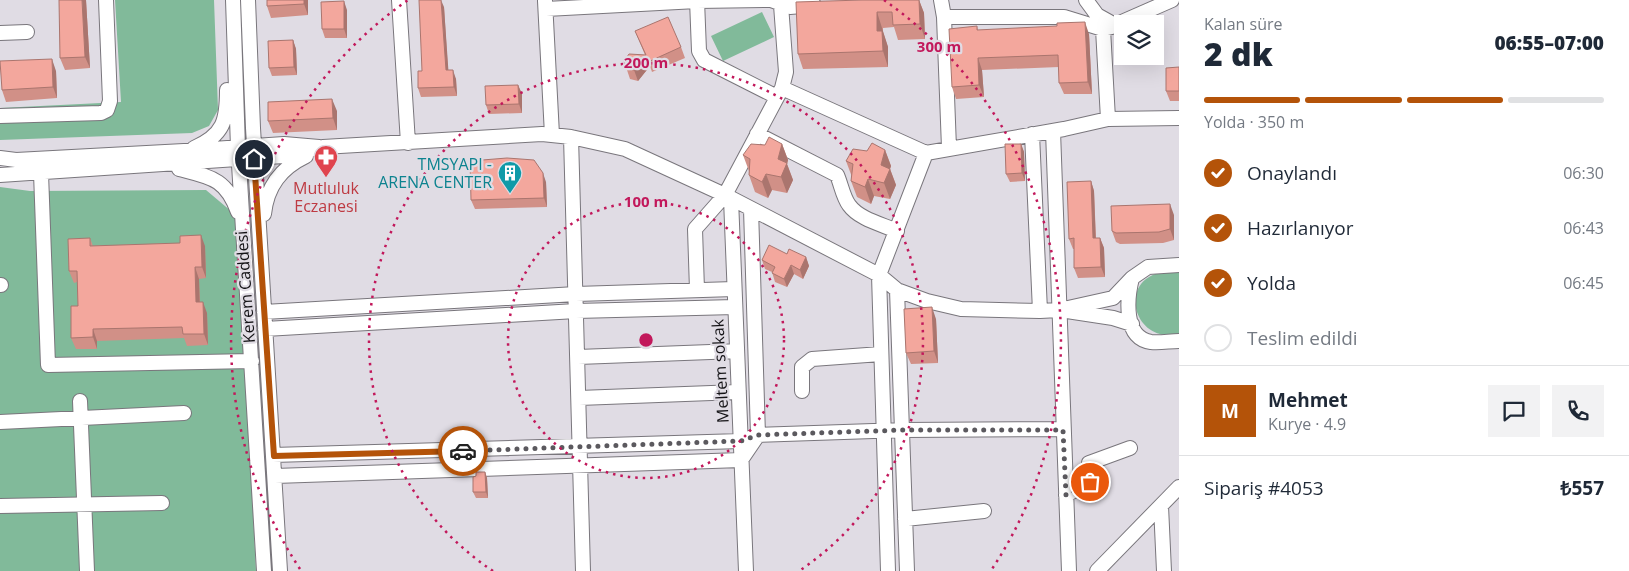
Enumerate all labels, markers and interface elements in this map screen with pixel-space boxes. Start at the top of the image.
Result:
text: Kalan süre [1204,13,1283,35]
map controls [1114,15,1164,65]
button: layers [1114,15,1164,65]
text: 06:55–07:00 [1494,30,1604,56]
text: 2 dk [1204,32,1273,75]
text: 300 m [917,36,961,56]
text: 200 m [624,52,668,72]
text: Yolda · 350 m [1204,111,1304,133]
pin [233,138,275,180]
pharmacy icon: Mutluluk Eczanesi [313,144,339,178]
icon: home [240,145,268,173]
place label: TMSYAPI - ARENA CENTER [378,153,492,193]
icon: check [1204,159,1232,187]
building icon: TMSYAPI - ARENA CENTER [497,160,523,194]
text: Onaylandı [1247,160,1337,186]
text: 06:30 [1563,162,1604,184]
place label: Mutluluk Eczanesi [293,177,360,217]
text: 100 m [624,191,668,211]
icon: check [1204,214,1232,242]
text: Hazırlanıyor [1247,215,1354,241]
text: 06:43 [1563,217,1604,239]
street label: Kerem Caddesi [230,230,260,344]
icon: check [1204,269,1232,297]
text: Yolda [1247,270,1296,296]
text: 06:45 [1563,272,1604,294]
street label: Meltem sokak [706,318,734,424]
text: Teslim edildi [1247,325,1358,351]
centre of rings [637,331,655,349]
button: chat [1488,385,1540,437]
button: phone [1552,385,1604,437]
text: Mehmet [1268,387,1348,413]
text: M [1221,398,1239,424]
text: Kurye · 4.9 [1268,413,1346,435]
courier [438,426,488,476]
icon: car [449,437,477,465]
pin [1069,461,1111,503]
icon: bag [1076,468,1104,496]
text: Sipariş #4053 [1204,475,1324,501]
text: ₺557 [1561,475,1604,501]

